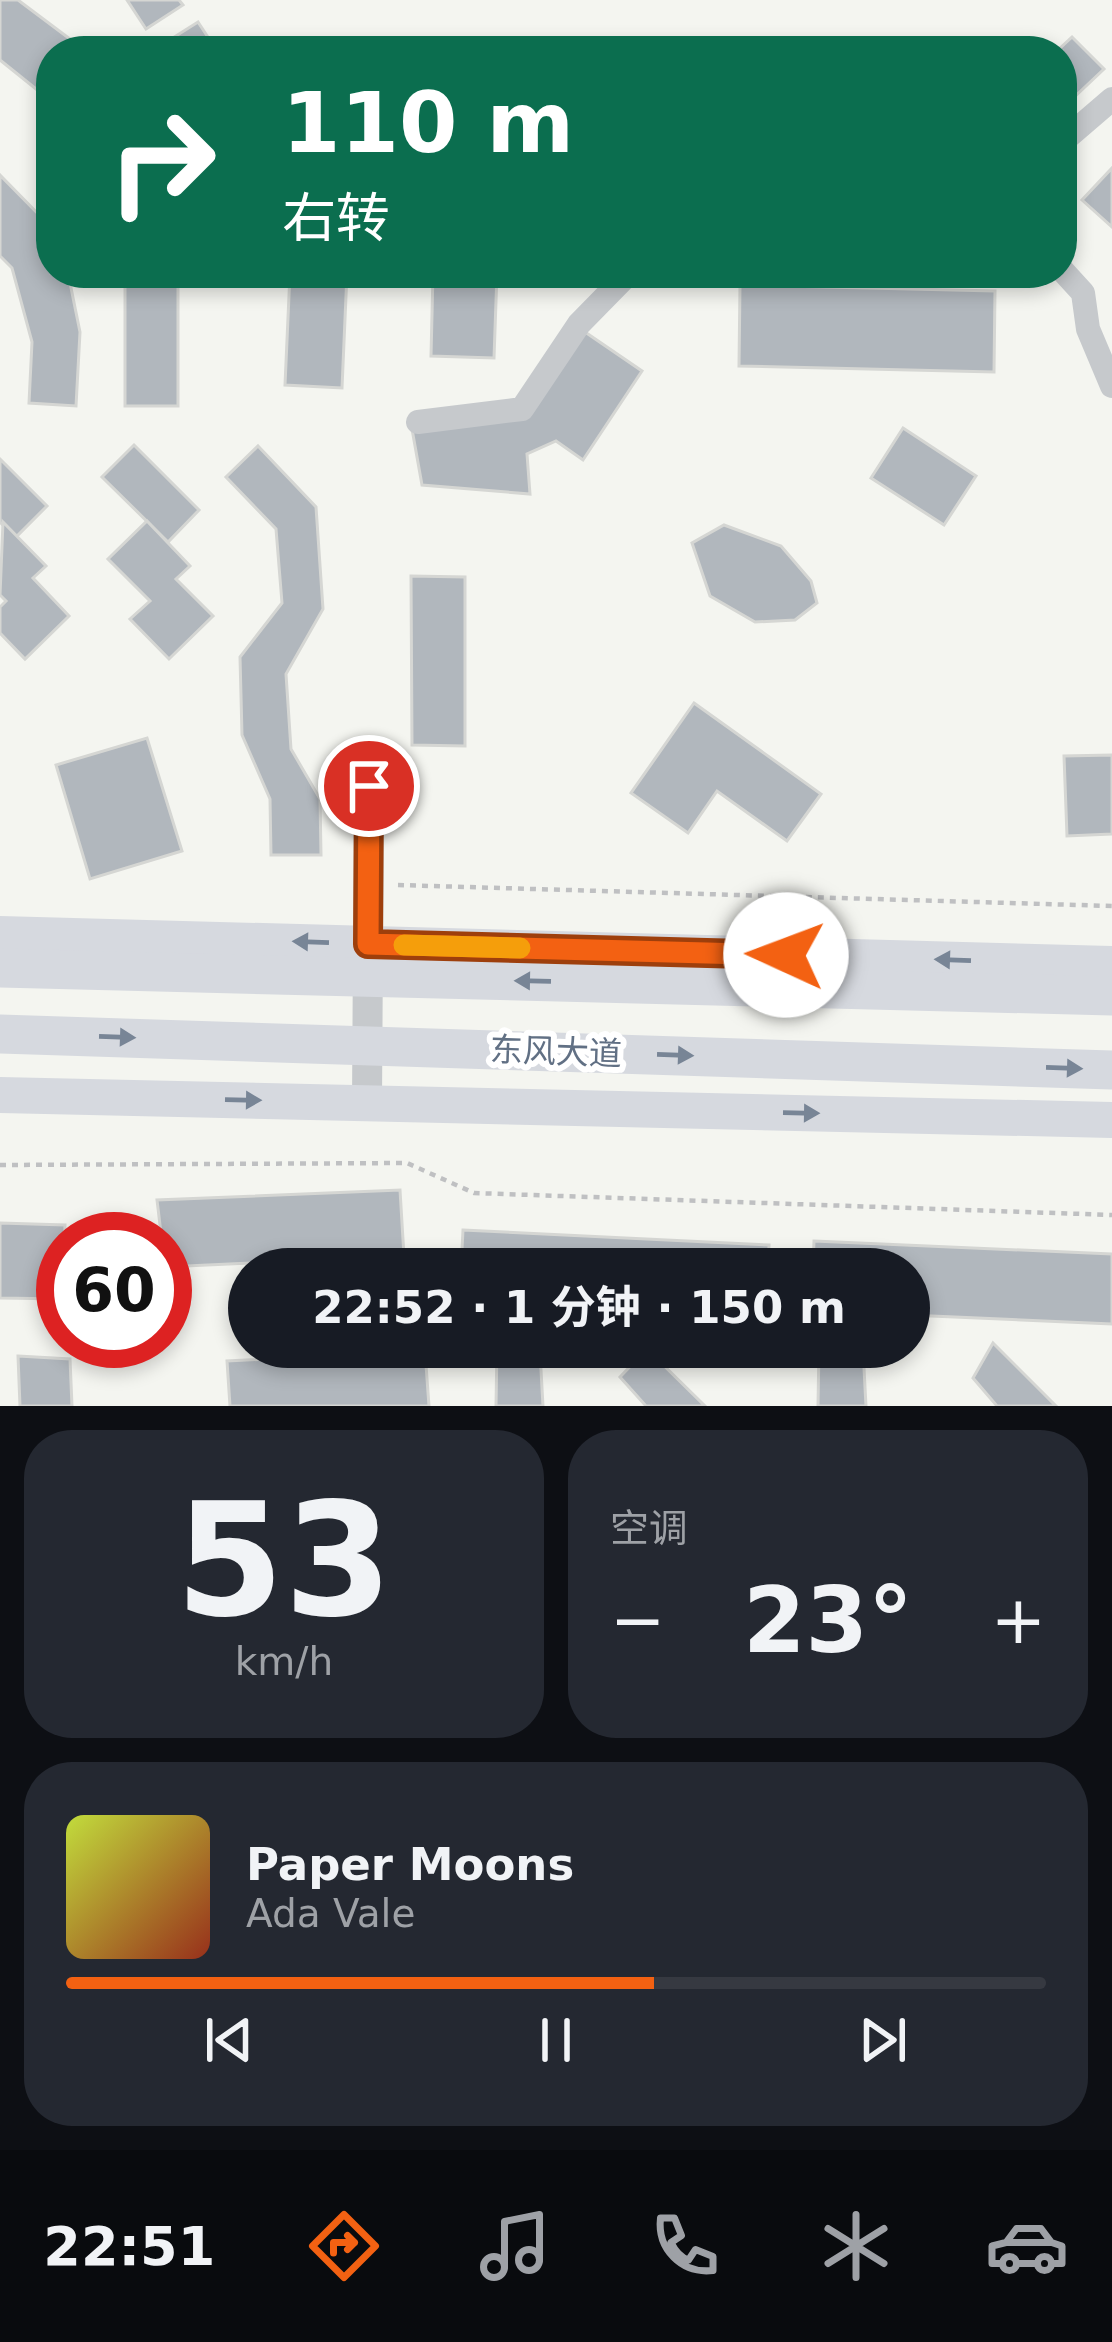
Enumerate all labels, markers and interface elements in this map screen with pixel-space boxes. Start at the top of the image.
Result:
text: 110 m [282,74,574,172]
icon: right [84,84,240,240]
text: 右转 [282,187,390,250]
pin [318,735,420,837]
icon: arrive [336,753,402,819]
position arrow [723,892,849,1018]
one-way arrow [291,933,329,952]
one-way arrow [933,950,971,969]
one-way arrow [513,972,551,991]
one-way arrow [99,1028,137,1047]
street label: 东风大道 [489,1030,623,1073]
one-way arrow [657,1045,695,1064]
one-way arrow [1046,1059,1084,1078]
one-way arrow [225,1091,263,1110]
one-way arrow [783,1103,821,1122]
speed limit sign: 60 [36,1212,192,1368]
text: 22:52 · 1 分钟 · 150 m [312,1281,846,1334]
text: 53 [175,1470,393,1652]
text: 空调 [610,1506,688,1551]
text: 23° [743,1568,913,1673]
text: − [610,1582,665,1659]
text: + [991,1582,1046,1659]
text: km/h [235,1639,333,1684]
text: Paper Moons [246,1838,574,1891]
text: Ada Vale [246,1891,415,1936]
icon: previous [196,2007,262,2073]
icon: pause [523,2007,589,2073]
icon: next [850,2007,916,2073]
icon: directions [302,2204,386,2288]
icon: music [473,2204,557,2288]
icon: phone [643,2204,727,2288]
icon: climate [814,2204,898,2288]
icon: car [985,2204,1069,2288]
text: 22:51 [43,2215,215,2278]

